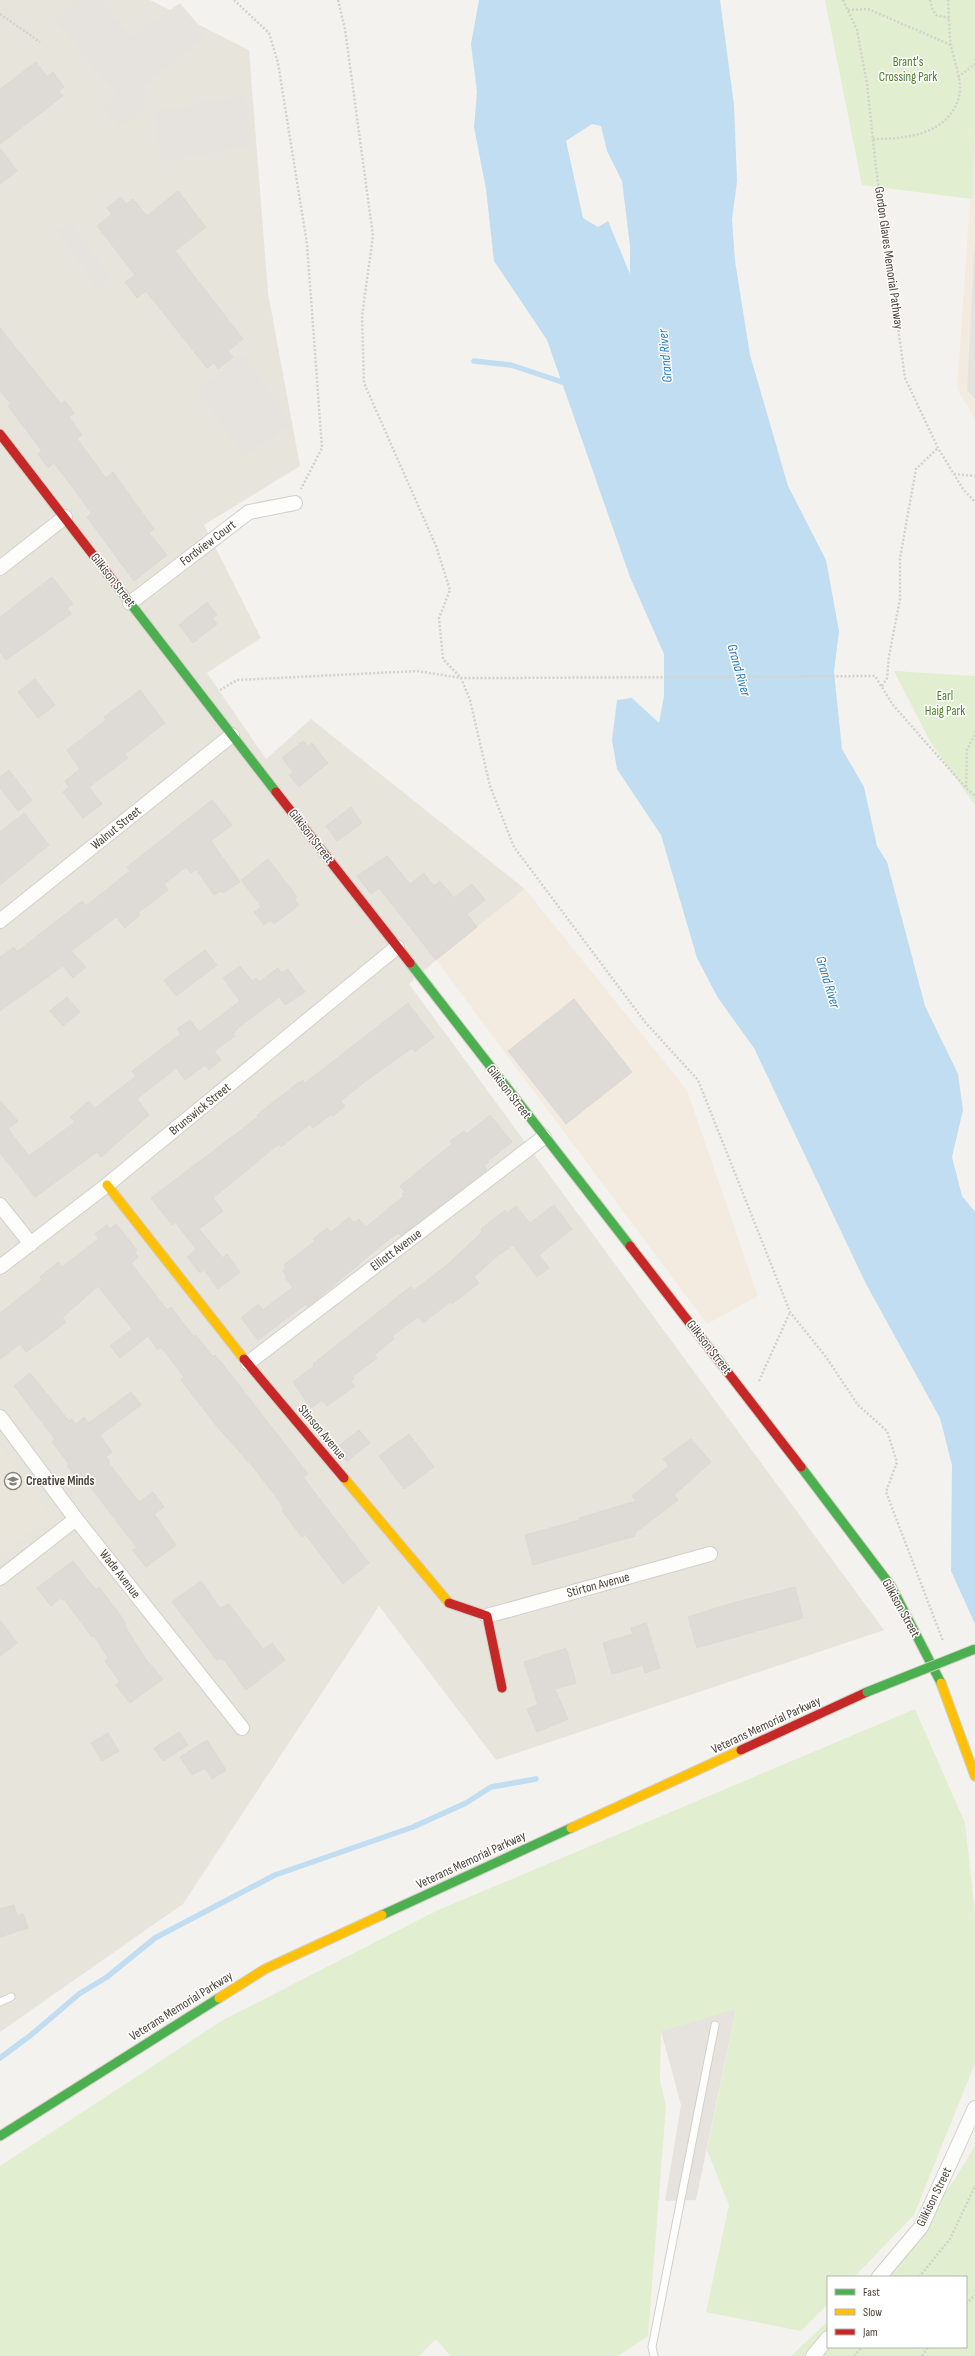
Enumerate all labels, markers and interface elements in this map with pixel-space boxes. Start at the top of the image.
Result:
park label: Brant's Crossing Park [879,54,937,85]
street label: Gordon Glaves Memorial Pathway [871,186,907,330]
water label: Grand River [654,328,676,383]
street label: Fordview Court [177,517,239,569]
street label: Gilkison Street [87,550,139,610]
water label: Grand River [723,642,755,699]
park label: Earl Haig Park [925,688,965,719]
street label: Walnut Street [88,803,144,853]
street label: Gilkison Street [285,806,337,866]
water label: Grand River [812,954,844,1011]
street label: Gilkison Street [483,1062,535,1122]
street label: Brunswick Street [166,1079,234,1139]
street label: Elliott Avenue [367,1226,425,1274]
street label: Gilkison Street [683,1317,735,1377]
street label: Stinson Avenue [294,1401,350,1463]
school or university icon: Creative Minds [3,1471,23,1491]
place label: Creative Minds [26,1473,95,1489]
street label: Wade Avenue [96,1546,144,1602]
street label: Stirton Avenue [565,1569,631,1601]
street label: Gilkison Street [879,1576,923,1640]
street label: Veterans Memorial Parkway [709,1693,823,1757]
street label: Veterans Memorial Parkway [414,1828,528,1892]
street label: Veterans Memorial Parkway [126,1968,236,2044]
street label: Gilkison Street [913,2165,955,2229]
legend [827,2276,967,2348]
text: Fast [863,2285,880,2300]
text: Slow [863,2305,882,2320]
text: Jam [862,2325,878,2340]

